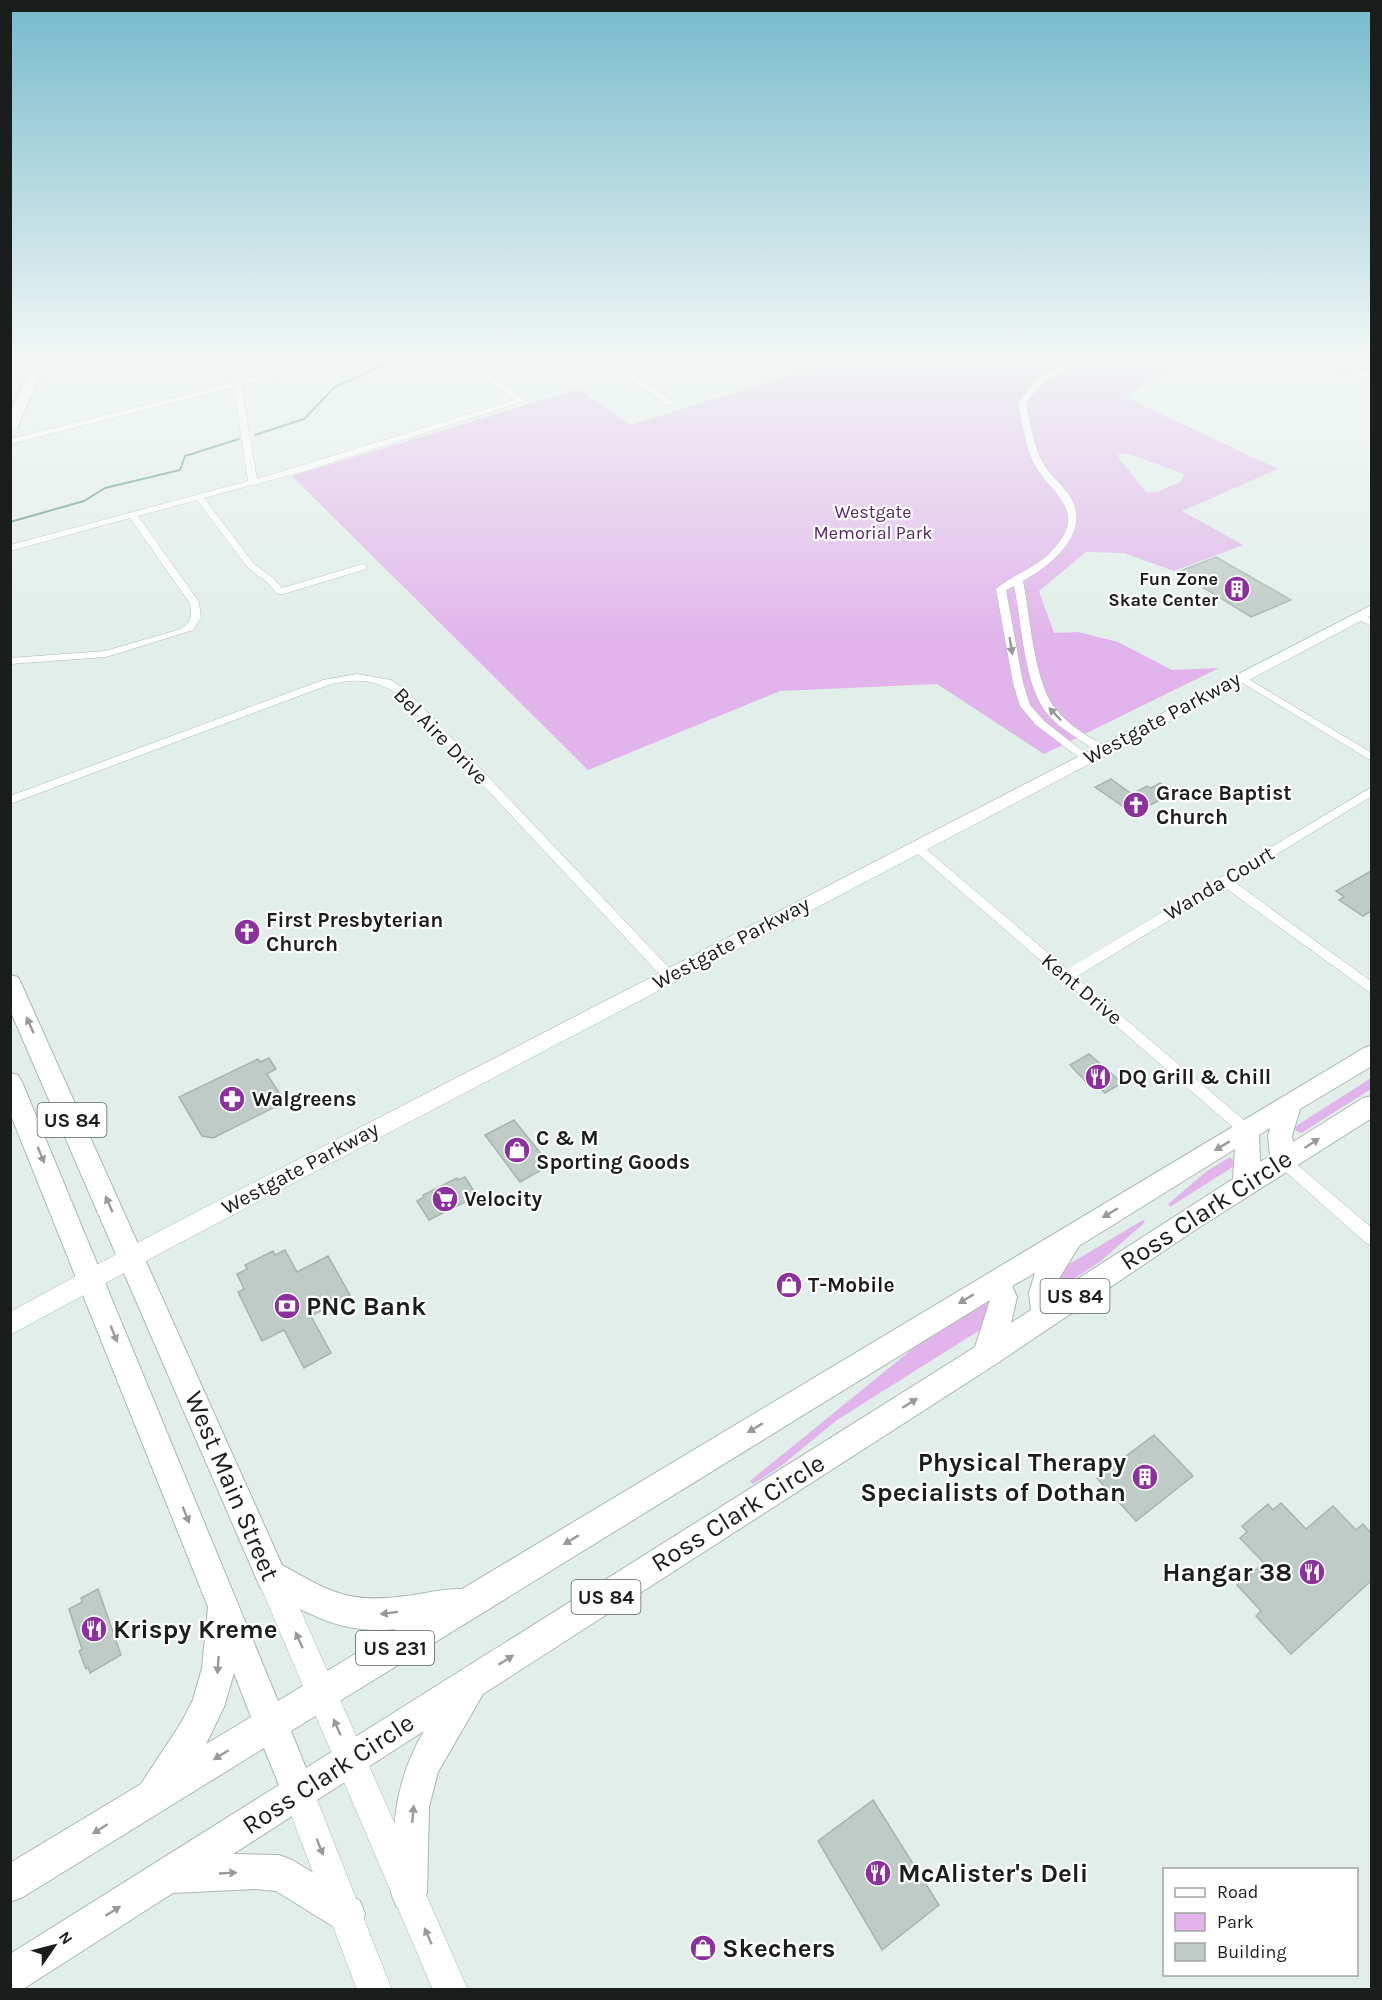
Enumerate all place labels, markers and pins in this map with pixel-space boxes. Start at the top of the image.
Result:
place label: Fun Zone Skate Center [1108,568,1218,611]
building icon: Fun Zone Skate Center [1222,574,1252,604]
place label: Grace Baptist Church [1156,781,1292,829]
church icon: Grace Baptist Church [1121,790,1151,820]
place label: First Presbyterian Church [266,908,443,956]
church icon: First Presbyterian Church [232,917,262,947]
restaurant icon: DQ Grill & Chill [1083,1062,1113,1092]
place label: DQ Grill & Chill [1118,1065,1271,1089]
pharmacy icon: Walgreens [217,1084,247,1114]
place label: Walgreens [252,1087,357,1111]
place label: C & M Sporting Goods [536,1126,690,1174]
shop icon: C & M Sporting Goods [502,1135,532,1165]
supermarket icon: Velocity [430,1184,460,1214]
place label: Velocity [464,1187,543,1211]
shop icon: T-Mobile [774,1270,804,1300]
place label: T-Mobile [808,1273,895,1297]
bank icon: PNC Bank [272,1291,302,1321]
place label: PNC Bank [306,1291,426,1322]
place label: Physical Therapy Specialists of Dothan [860,1447,1126,1508]
building icon: Physical Therapy Specialists of Dothan [1130,1462,1160,1492]
place label: Hangar 38 [1162,1557,1292,1588]
restaurant icon: Hangar 38 [1297,1557,1327,1587]
restaurant icon: Krispy Kreme [79,1614,109,1644]
place label: Krispy Kreme [113,1614,277,1645]
restaurant icon: McAlister's Deli [863,1858,893,1888]
place label: McAlister's Deli [898,1858,1088,1889]
shop icon: Skechers [688,1933,718,1963]
place label: Skechers [722,1933,835,1964]

